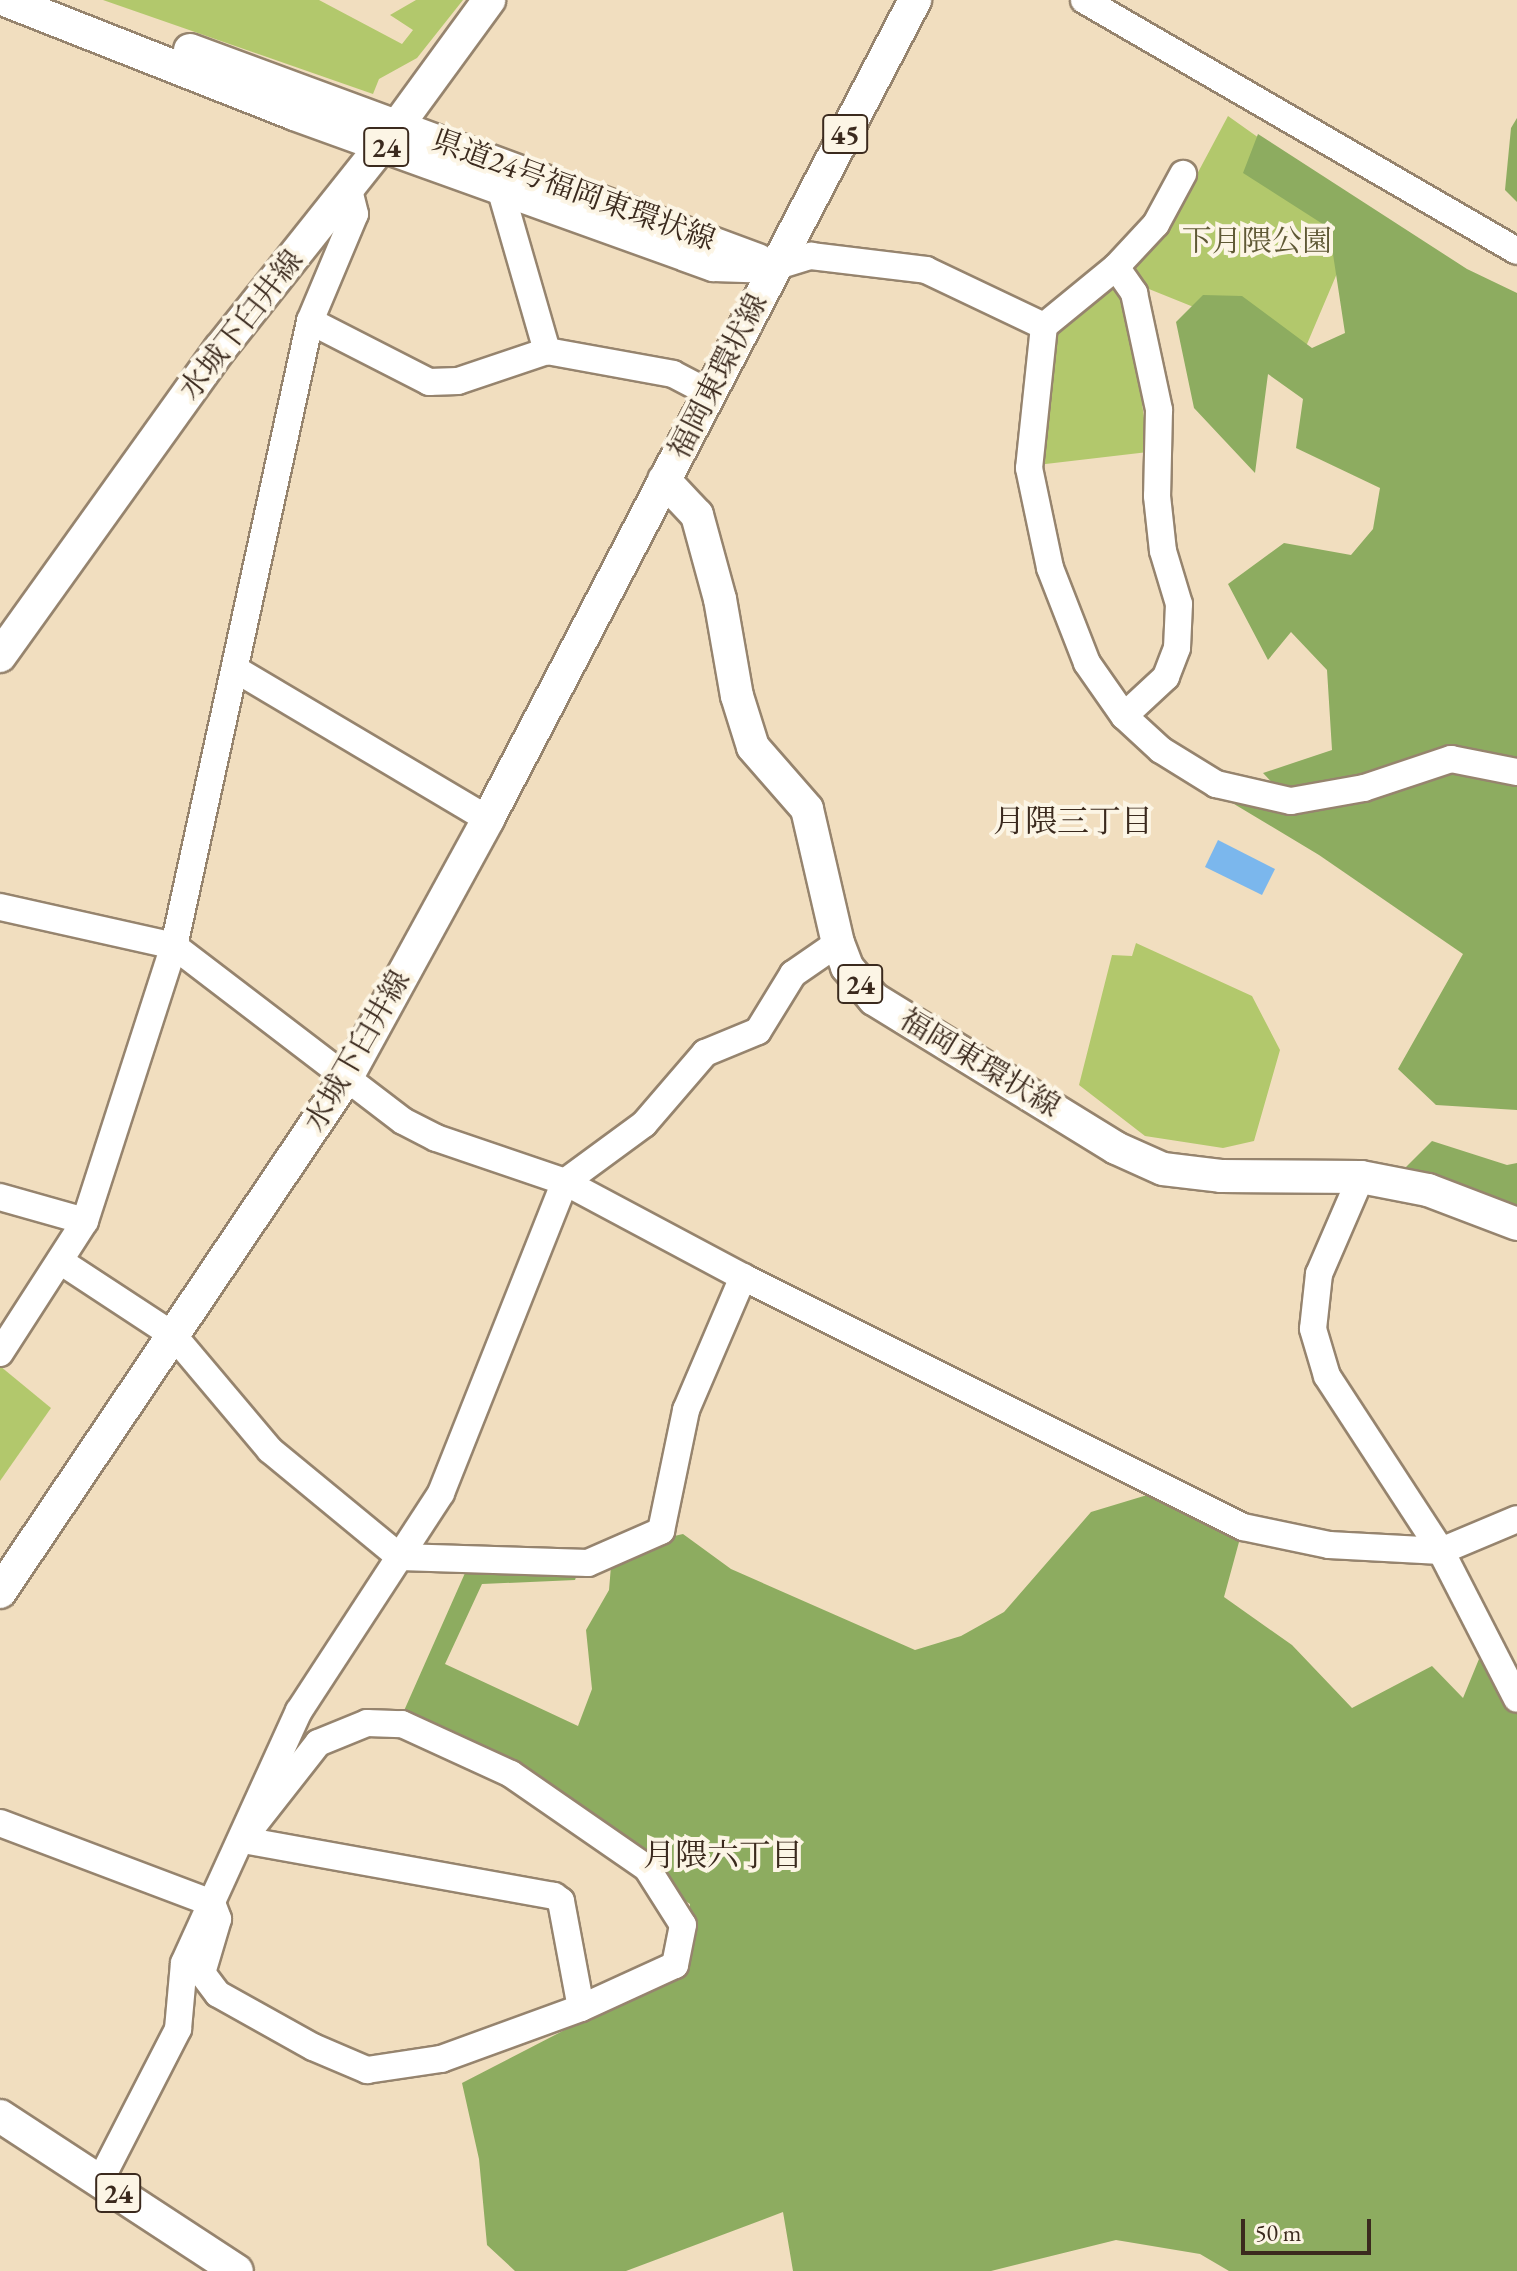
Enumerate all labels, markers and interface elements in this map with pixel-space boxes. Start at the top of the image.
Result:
road number: 45 [821,110,869,158]
street label: 県道24号福岡東環状線 [427,122,721,258]
road number: 24 [362,123,410,171]
park label: 下月隈公園 [1182,223,1332,259]
street label: 水城下臼井線 [171,243,311,407]
street label: 福岡東環状線 [661,288,775,464]
district label: 月隈三丁目 [993,802,1153,840]
road number: 24 [836,960,884,1008]
street label: 水城下臼井線 [296,964,418,1138]
street label: 福岡東環状線 [894,1001,1066,1125]
district label: 月隈六丁目 [643,1836,803,1874]
road number: 24 [94,2169,142,2217]
scale bar [1245,2203,1375,2253]
text: 50 m [1255,2217,1302,2248]

